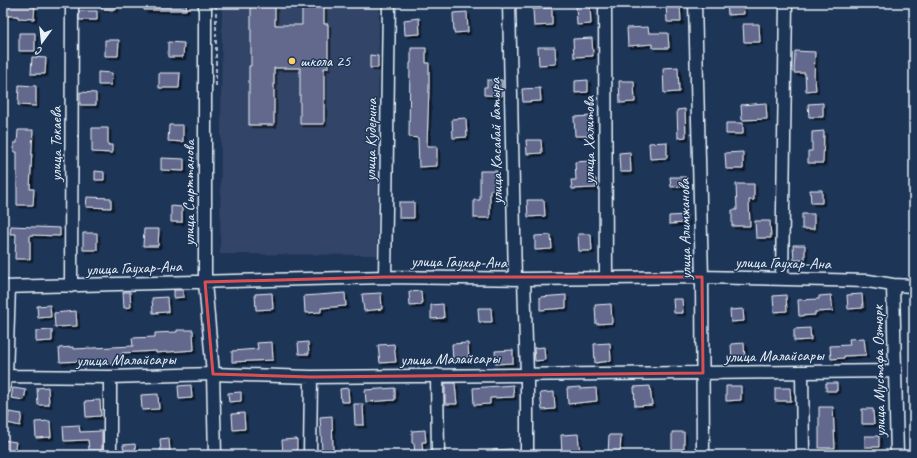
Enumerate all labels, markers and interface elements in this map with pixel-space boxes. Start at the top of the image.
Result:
north arrow [22,22,62,62]
text: С [33,44,44,59]
place label: школа 25 [300,51,351,71]
marker: школа 25 [287,56,297,66]
street label: улица Касабай батыра [485,77,507,205]
street label: улица Халитова [579,95,599,185]
street label: улица Кудерина [360,97,382,183]
street label: улица Токаева [46,105,66,183]
street label: улица Сырттанова [179,139,199,247]
street label: улица Алимжанова [674,177,696,281]
street label: улица Гаухар-Ана [410,251,508,273]
street label: улица Гаухар-Ана [734,252,832,274]
street label: улица Гаухар-Ана [85,256,183,280]
street label: улица Мустафа Озтюрк [868,304,890,438]
street label: улица Малайсары [723,345,825,367]
street label: улица Малайсары [399,348,501,370]
street label: улица Малайсары [75,349,177,371]

